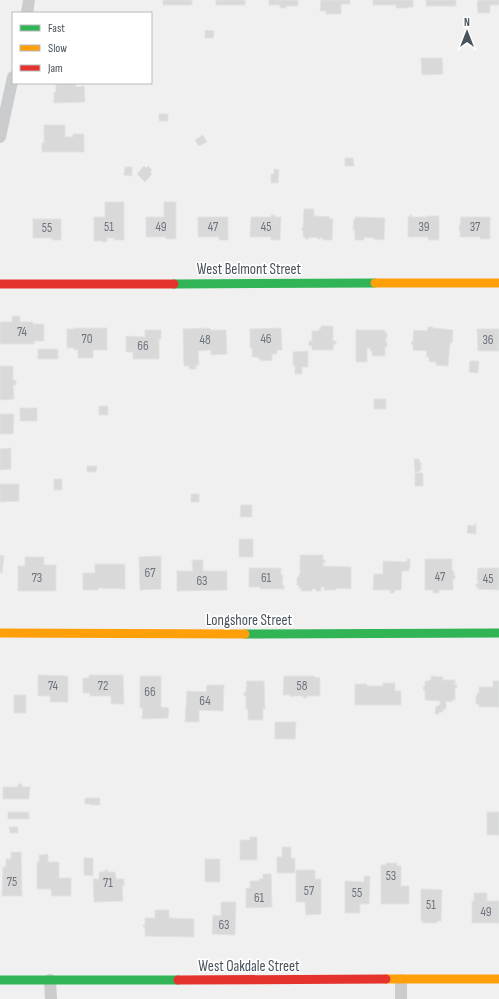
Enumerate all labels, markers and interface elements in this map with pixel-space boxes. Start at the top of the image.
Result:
legend [12,12,152,84]
north arrow [447,12,487,52]
text: N [464,16,470,29]
text: Fast [48,21,65,36]
text: Slow [48,41,67,56]
text: Jam [47,61,63,76]
house number: 51 [104,219,114,235]
house number: 49 [155,219,167,235]
house number: 47 [208,219,219,235]
house number: 45 [261,219,271,235]
house number: 39 [418,219,430,235]
house number: 37 [470,219,481,235]
house number: 55 [42,220,52,236]
street label: West Belmont Street [197,260,302,279]
house number: 74 [17,324,28,340]
house number: 70 [82,331,93,347]
house number: 46 [260,331,272,347]
house number: 48 [199,332,211,348]
house number: 36 [482,332,494,348]
house number: 66 [137,338,149,354]
house number: 67 [145,565,156,581]
house number: 47 [435,569,446,585]
house number: 73 [32,570,42,586]
house number: 61 [261,570,272,586]
house number: 45 [483,571,493,587]
house number: 63 [196,573,208,589]
street label: Longshore Street [206,611,293,630]
house number: 74 [48,678,59,694]
house number: 72 [98,678,108,694]
house number: 58 [297,678,308,694]
house number: 66 [144,684,156,700]
house number: 64 [199,693,211,709]
house number: 53 [386,868,396,884]
house number: 75 [7,874,17,890]
house number: 71 [103,875,113,891]
house number: 57 [304,883,315,899]
house number: 55 [352,885,362,901]
house number: 61 [254,890,265,906]
house number: 51 [426,897,436,913]
house number: 49 [480,904,492,920]
house number: 63 [218,917,230,933]
street label: West Oakdale Street [198,957,300,976]

